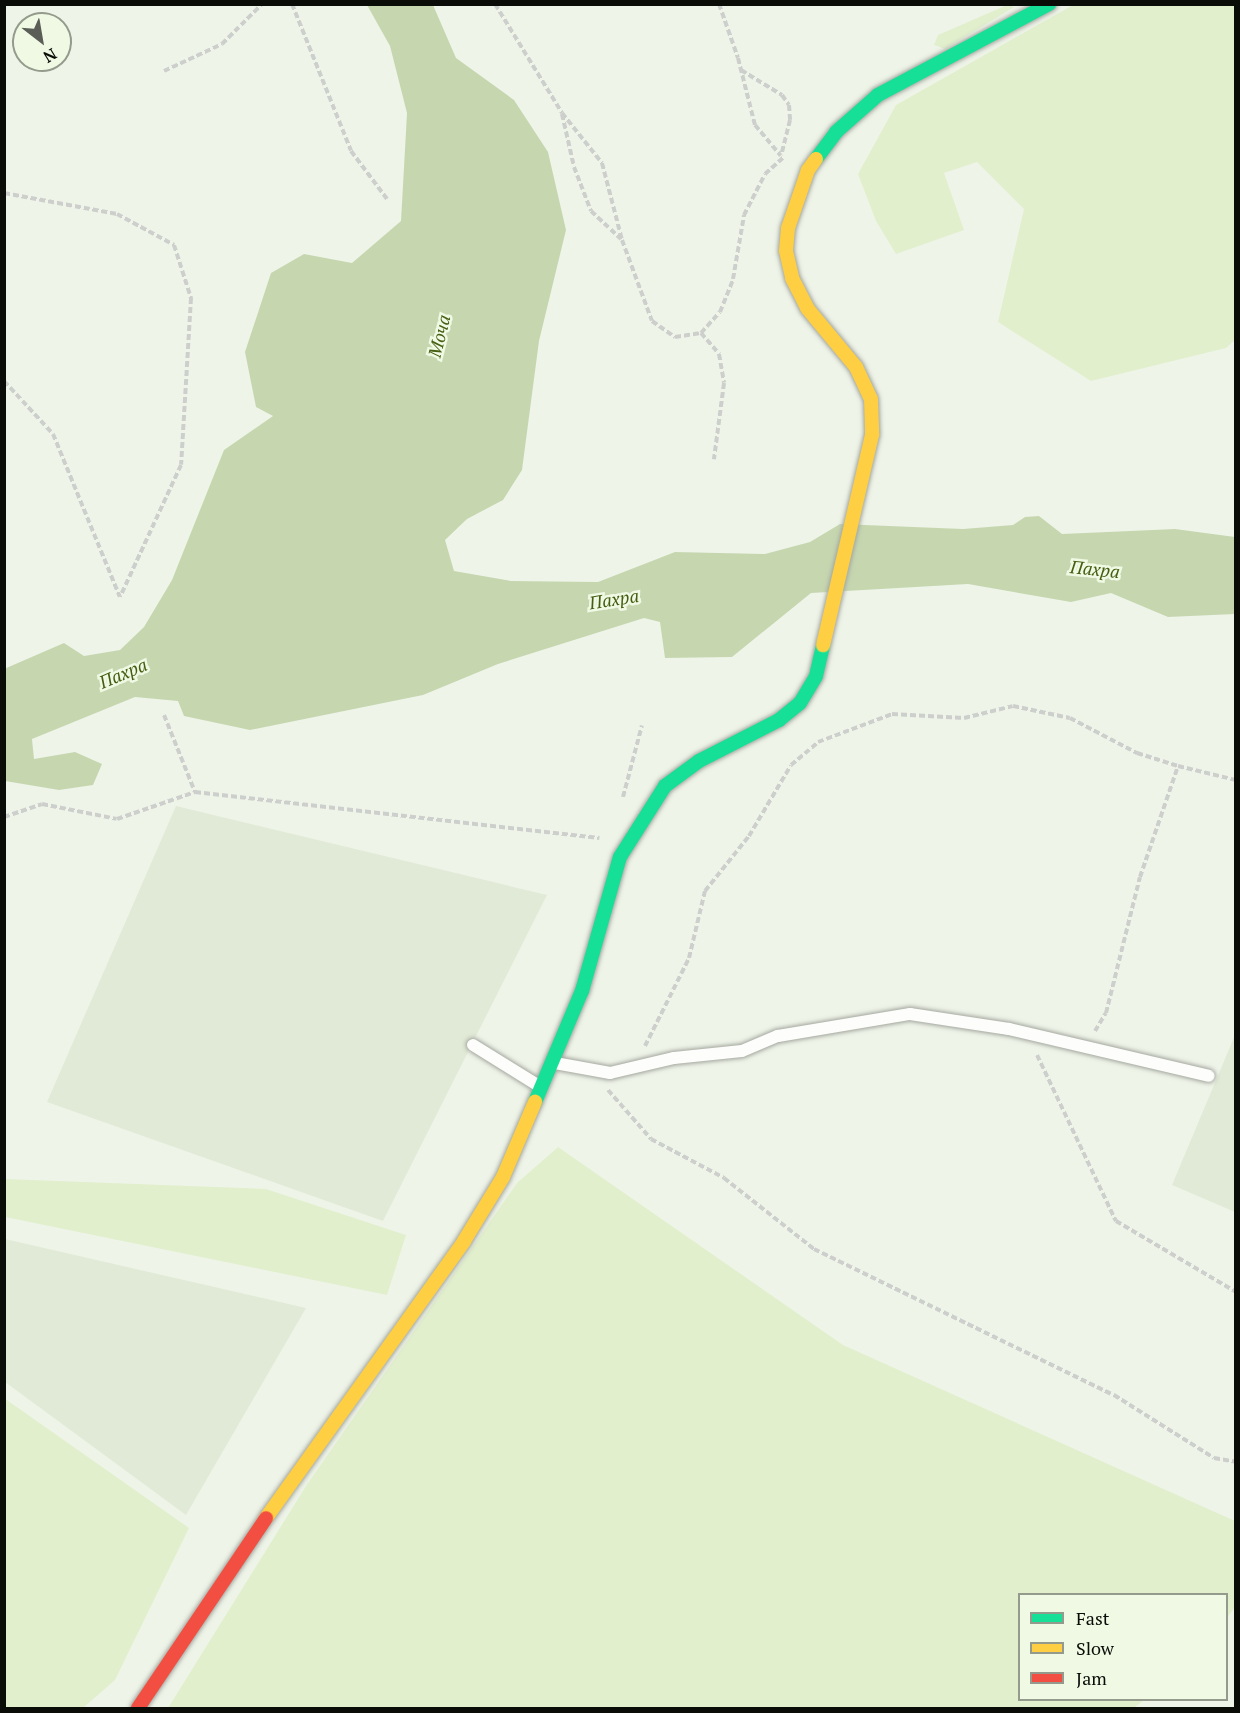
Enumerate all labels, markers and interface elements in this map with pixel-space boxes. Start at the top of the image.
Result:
north arrow [12,12,72,72]
text: N [39,43,61,68]
water label: Моча [423,312,455,360]
water label: Пахра [1069,556,1121,582]
water label: Пахра [588,584,640,614]
water label: Пахра [96,653,150,693]
legend [1018,1593,1228,1701]
text: Fast [1076,1606,1109,1630]
text: Slow [1076,1636,1114,1660]
text: Jam [1076,1666,1107,1690]

